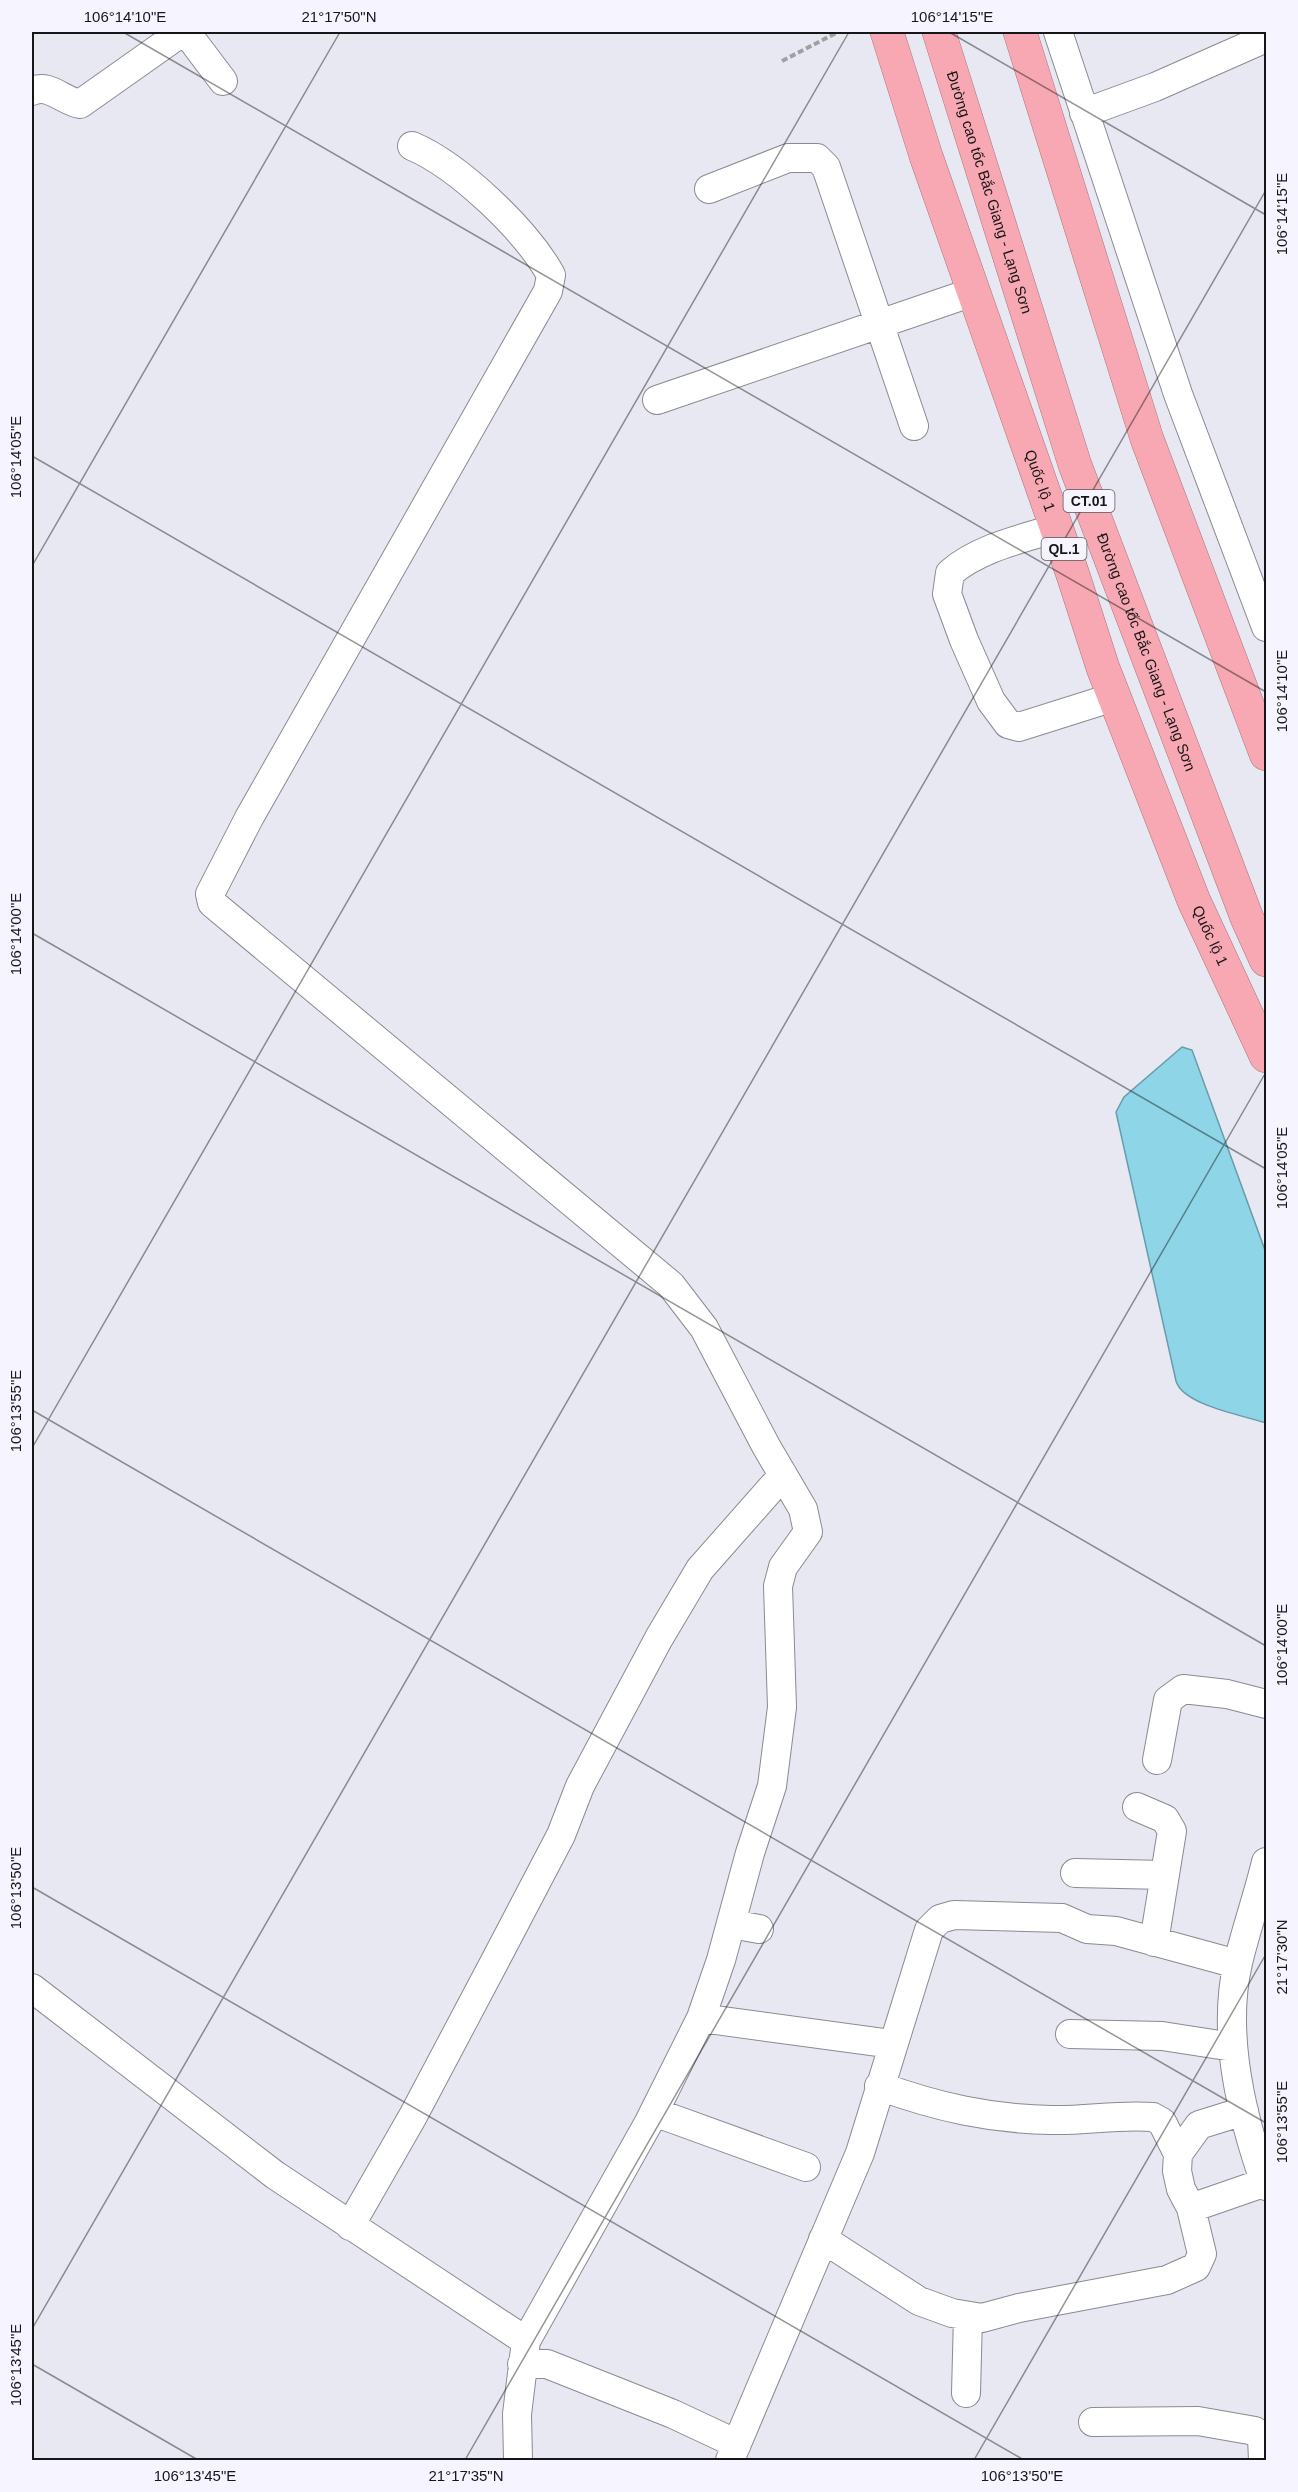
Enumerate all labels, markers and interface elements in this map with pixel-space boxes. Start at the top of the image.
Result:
text: 106°14'10"E [84,8,166,25]
text: 21°17'50"N [301,8,377,25]
text: 106°14'15"E [911,8,993,25]
street label: Đường cao tốc Bắc Giang - Lạng Sơn [944,69,1036,316]
text: 106°14'15"E [1273,173,1290,255]
text: 106°14'05"E [7,416,24,498]
street label: Quốc lộ 1 [1022,447,1059,514]
road number: CT.01 [1064,490,1114,512]
street label: Đường cao tốc Bắc Giang - Lạng Sơn [1094,531,1199,773]
road number: QL.1 [1042,538,1086,560]
text: 106°14'10"E [1273,650,1290,732]
text: 106°14'00"E [7,893,24,975]
street label: Quốc lộ 1 [1189,903,1232,968]
text: 106°14'05"E [1273,1127,1290,1209]
text: 106°13'55"E [7,1370,24,1452]
text: 106°14'00"E [1273,1604,1290,1686]
text: 106°13'50"E [7,1847,24,1929]
text: 21°17'30"N [1273,1919,1290,1995]
text: 106°13'55"E [1273,2081,1290,2163]
text: 106°13'45"E [7,2324,24,2406]
text: 106°13'45"E [154,2467,236,2484]
text: 21°17'35"N [428,2467,504,2484]
text: 106°13'50"E [981,2467,1063,2484]

